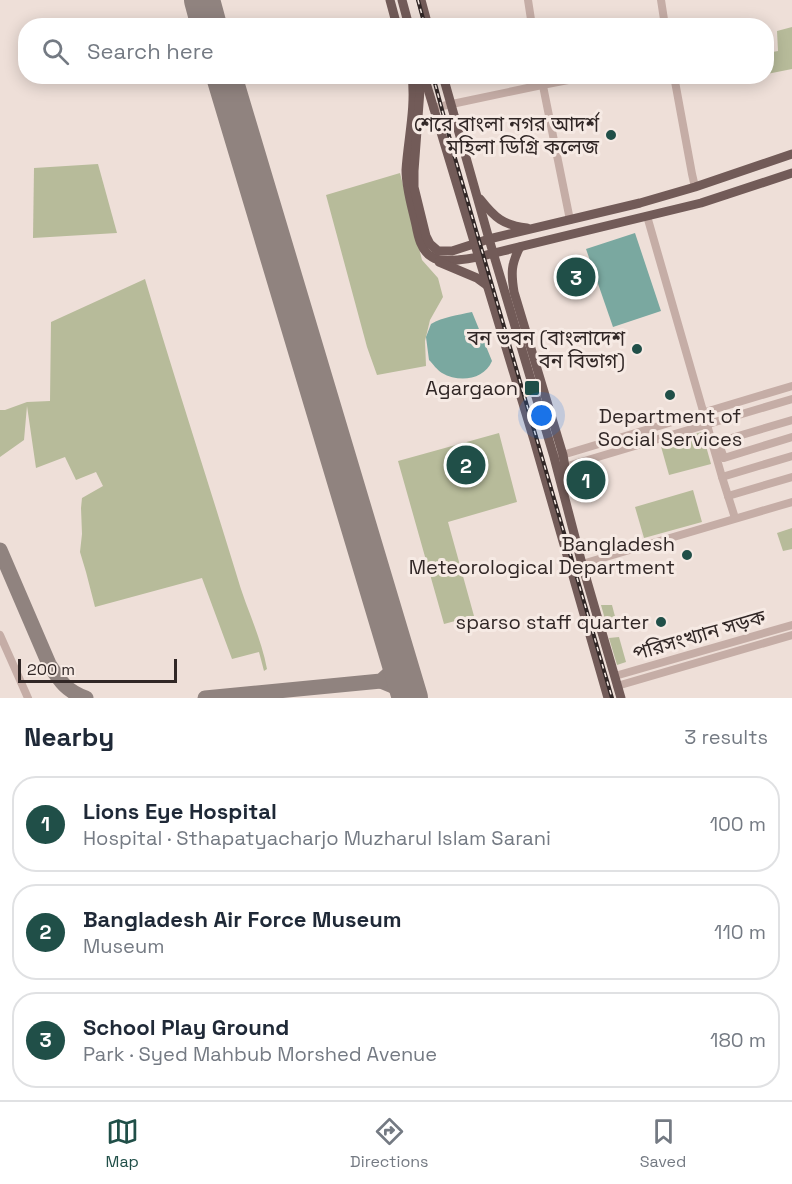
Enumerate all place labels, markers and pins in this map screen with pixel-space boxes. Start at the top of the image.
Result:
place label: শেরে বাংলা নগর আদর্শ মহিলা ডিগ্রি কলেজ [414,111,600,160]
marker: শেরে বাংলা নগর আদর্শ মহিলা ডিগ্রি কলেজ [604,128,618,142]
pin: 3 [556,254,596,300]
place label: বন ভবন (বাংলাদেশ বন বিভাগ) [466,325,625,374]
marker: বন ভবন (বাংলাদেশ বন বিভাগ) [630,342,644,356]
place label: Agargaon [425,375,518,401]
marker: Agargaon [523,379,541,397]
marker: Department of Social Services [663,388,677,402]
place label: Department of Social Services [598,403,742,452]
pin: 2 [446,442,486,488]
pin: 1 [566,458,606,502]
place label: Bangladesh Meteorological Department [409,531,675,580]
marker: Bangladesh Meteorological Department [680,548,694,562]
place label: sparso staff quarter [456,609,649,635]
marker: sparso staff quarter [654,615,668,629]

